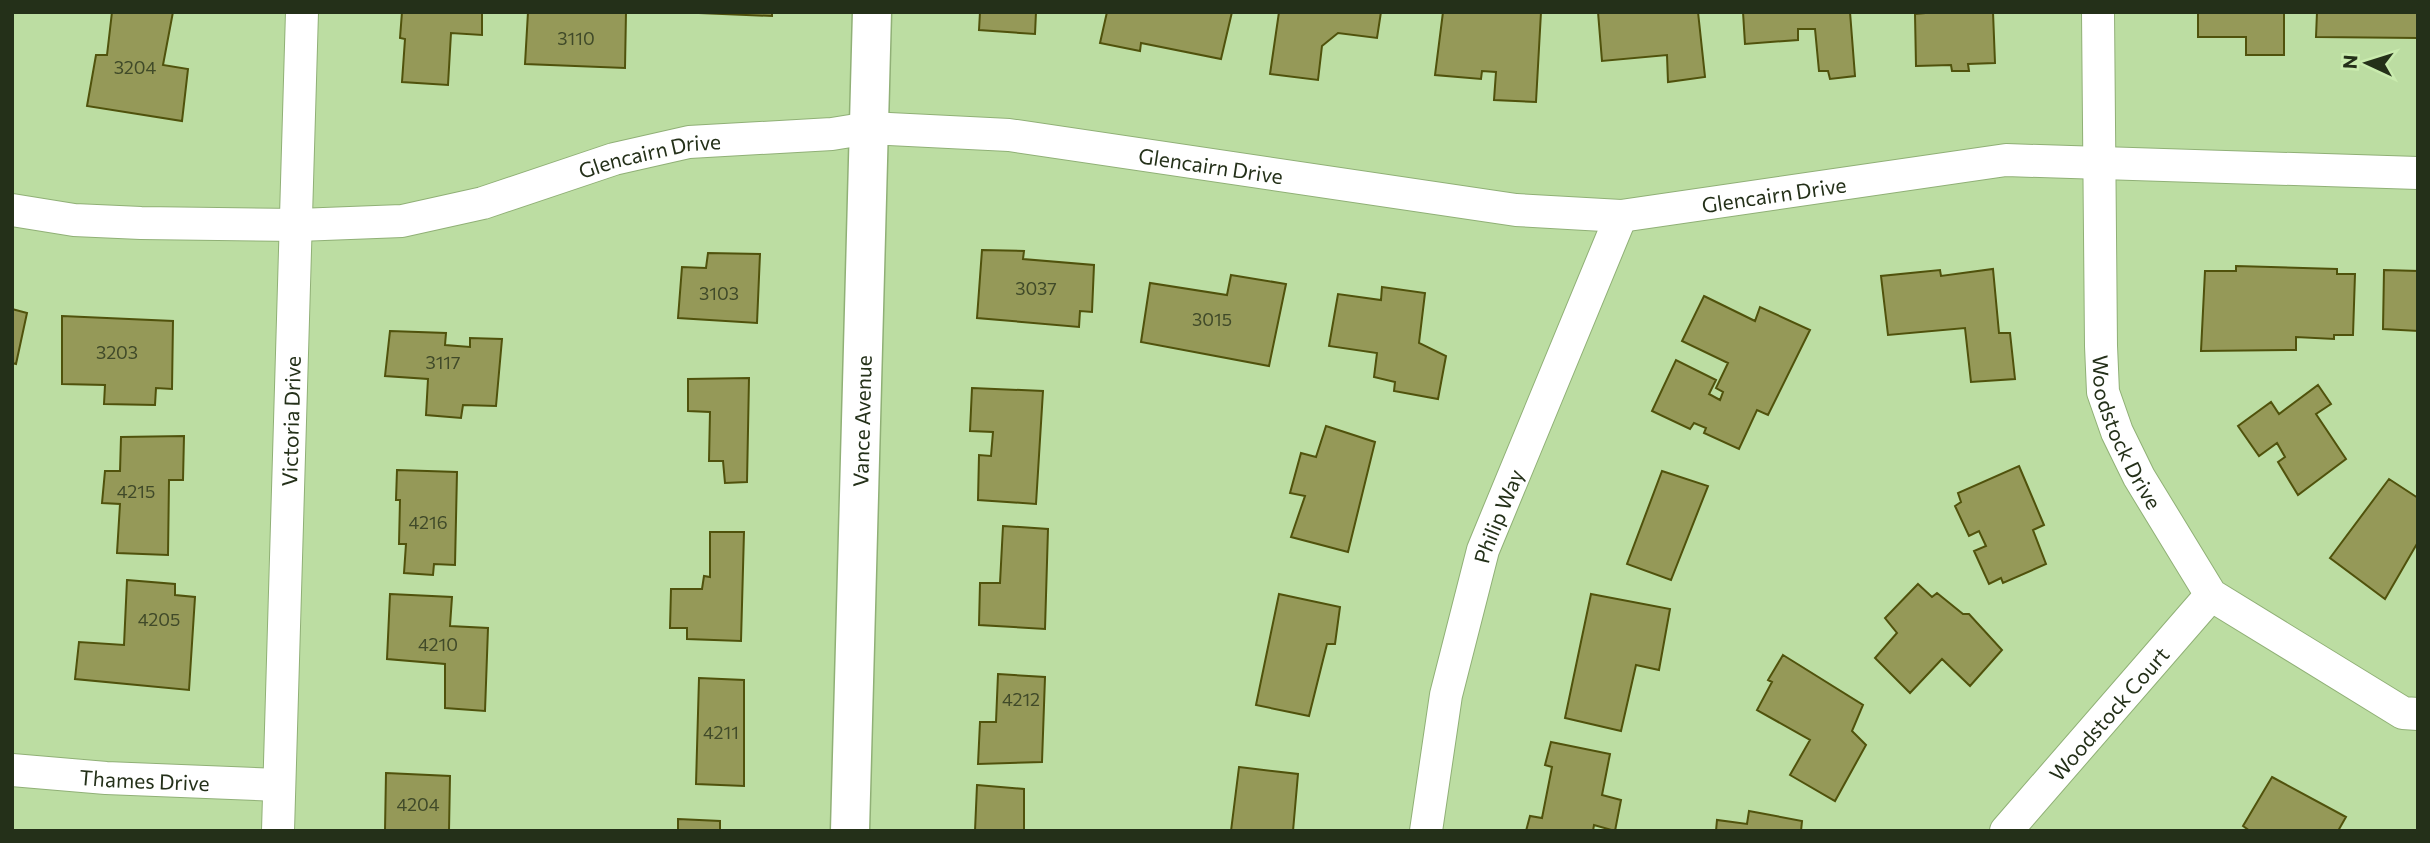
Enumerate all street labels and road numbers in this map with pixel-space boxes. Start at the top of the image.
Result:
street label: Glencairn Drive [575,128,722,183]
street label: Glencairn Drive [1137,142,1285,188]
street label: Glencairn Drive [1700,171,1848,217]
street label: Woodstock Drive [2089,354,2168,513]
street label: Victoria Drive [276,355,304,487]
street label: Vance Avenue [847,355,875,487]
street label: Philip Way [1468,465,1528,566]
street label: Woodstock Court [2043,641,2173,785]
street label: Thames Drive [79,763,210,795]

